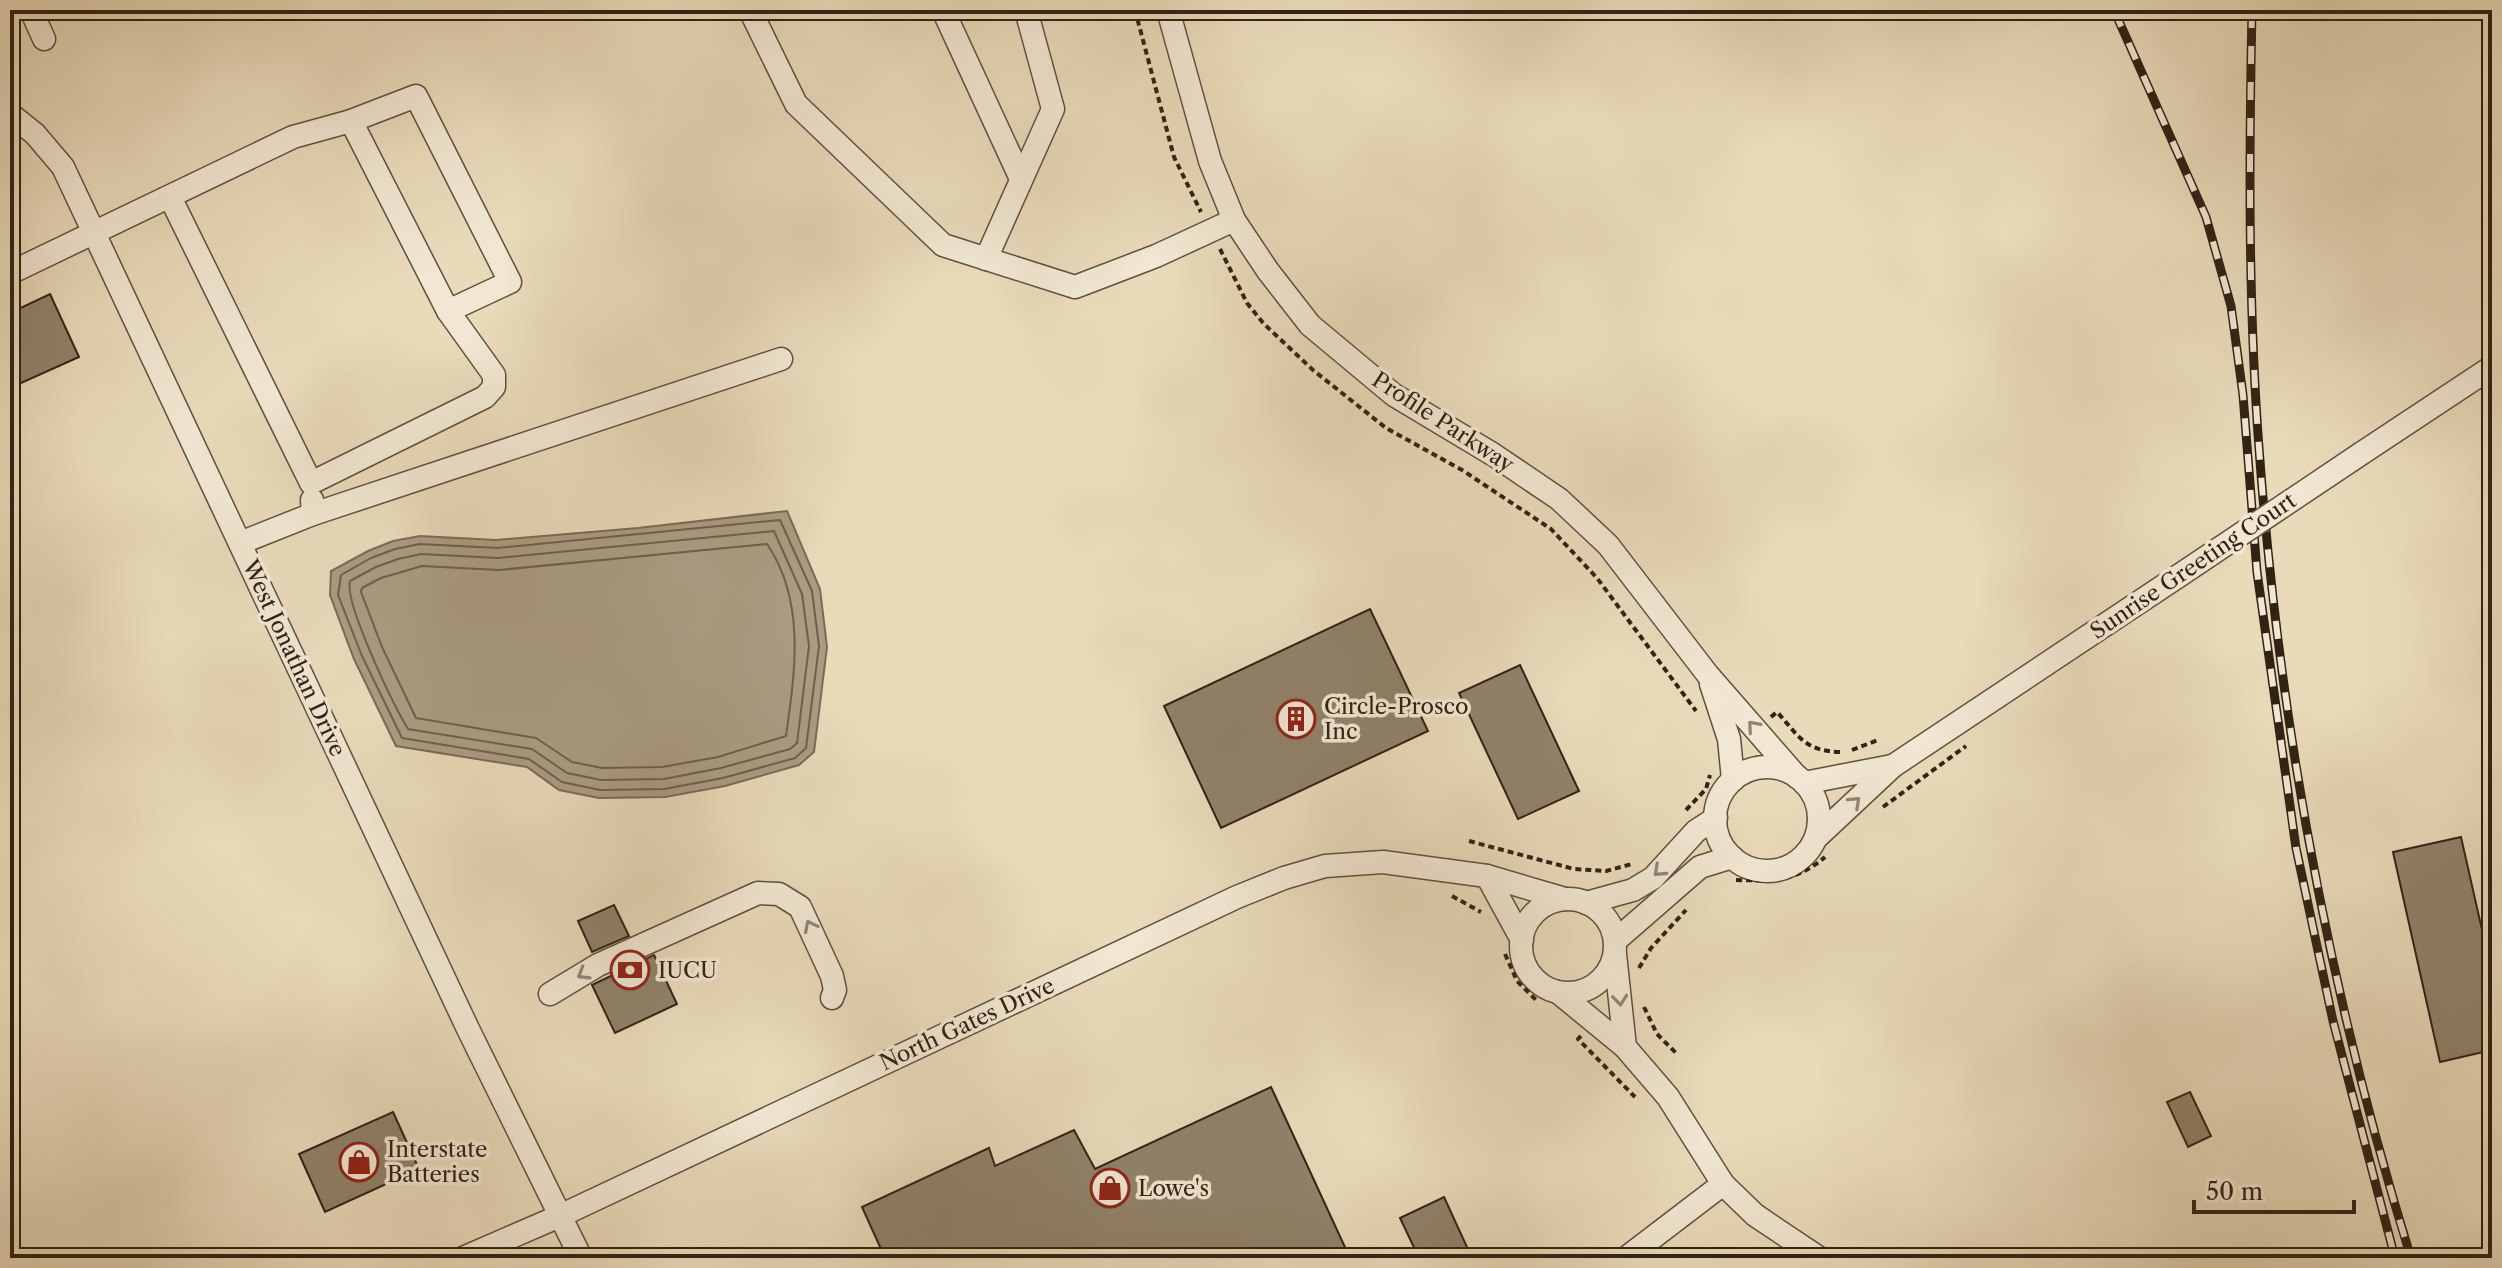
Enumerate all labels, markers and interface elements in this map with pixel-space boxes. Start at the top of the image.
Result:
street label: Profile Parkway [1367,366,1520,478]
street label: Sunrise Greeting Court [2085,487,2301,645]
street label: West Jonathan Drive [236,554,351,761]
place label: Circle-Prosco Inc [1324,693,1469,745]
building icon: Circle-Prosco Inc [1275,698,1317,740]
one-way arrow [1748,721,1763,735]
one-way arrow [1845,797,1860,811]
one-way arrow [1654,861,1668,876]
one-way arrow [804,920,820,935]
bank icon: IUCU [609,949,651,991]
place label: IUCU [658,957,717,984]
one-way arrow [577,964,592,979]
street label: North Gates Drive [875,972,1059,1076]
one-way arrow [1611,993,1628,1007]
place label: Interstate Batteries [387,1136,487,1188]
shop icon: Interstate Batteries [338,1141,380,1183]
scale bar [2194,1164,2354,1214]
shop icon: Lowe's [1089,1167,1131,1209]
place label: Lowe's [1138,1175,1209,1202]
text: 50 m [2206,1177,2263,1206]

